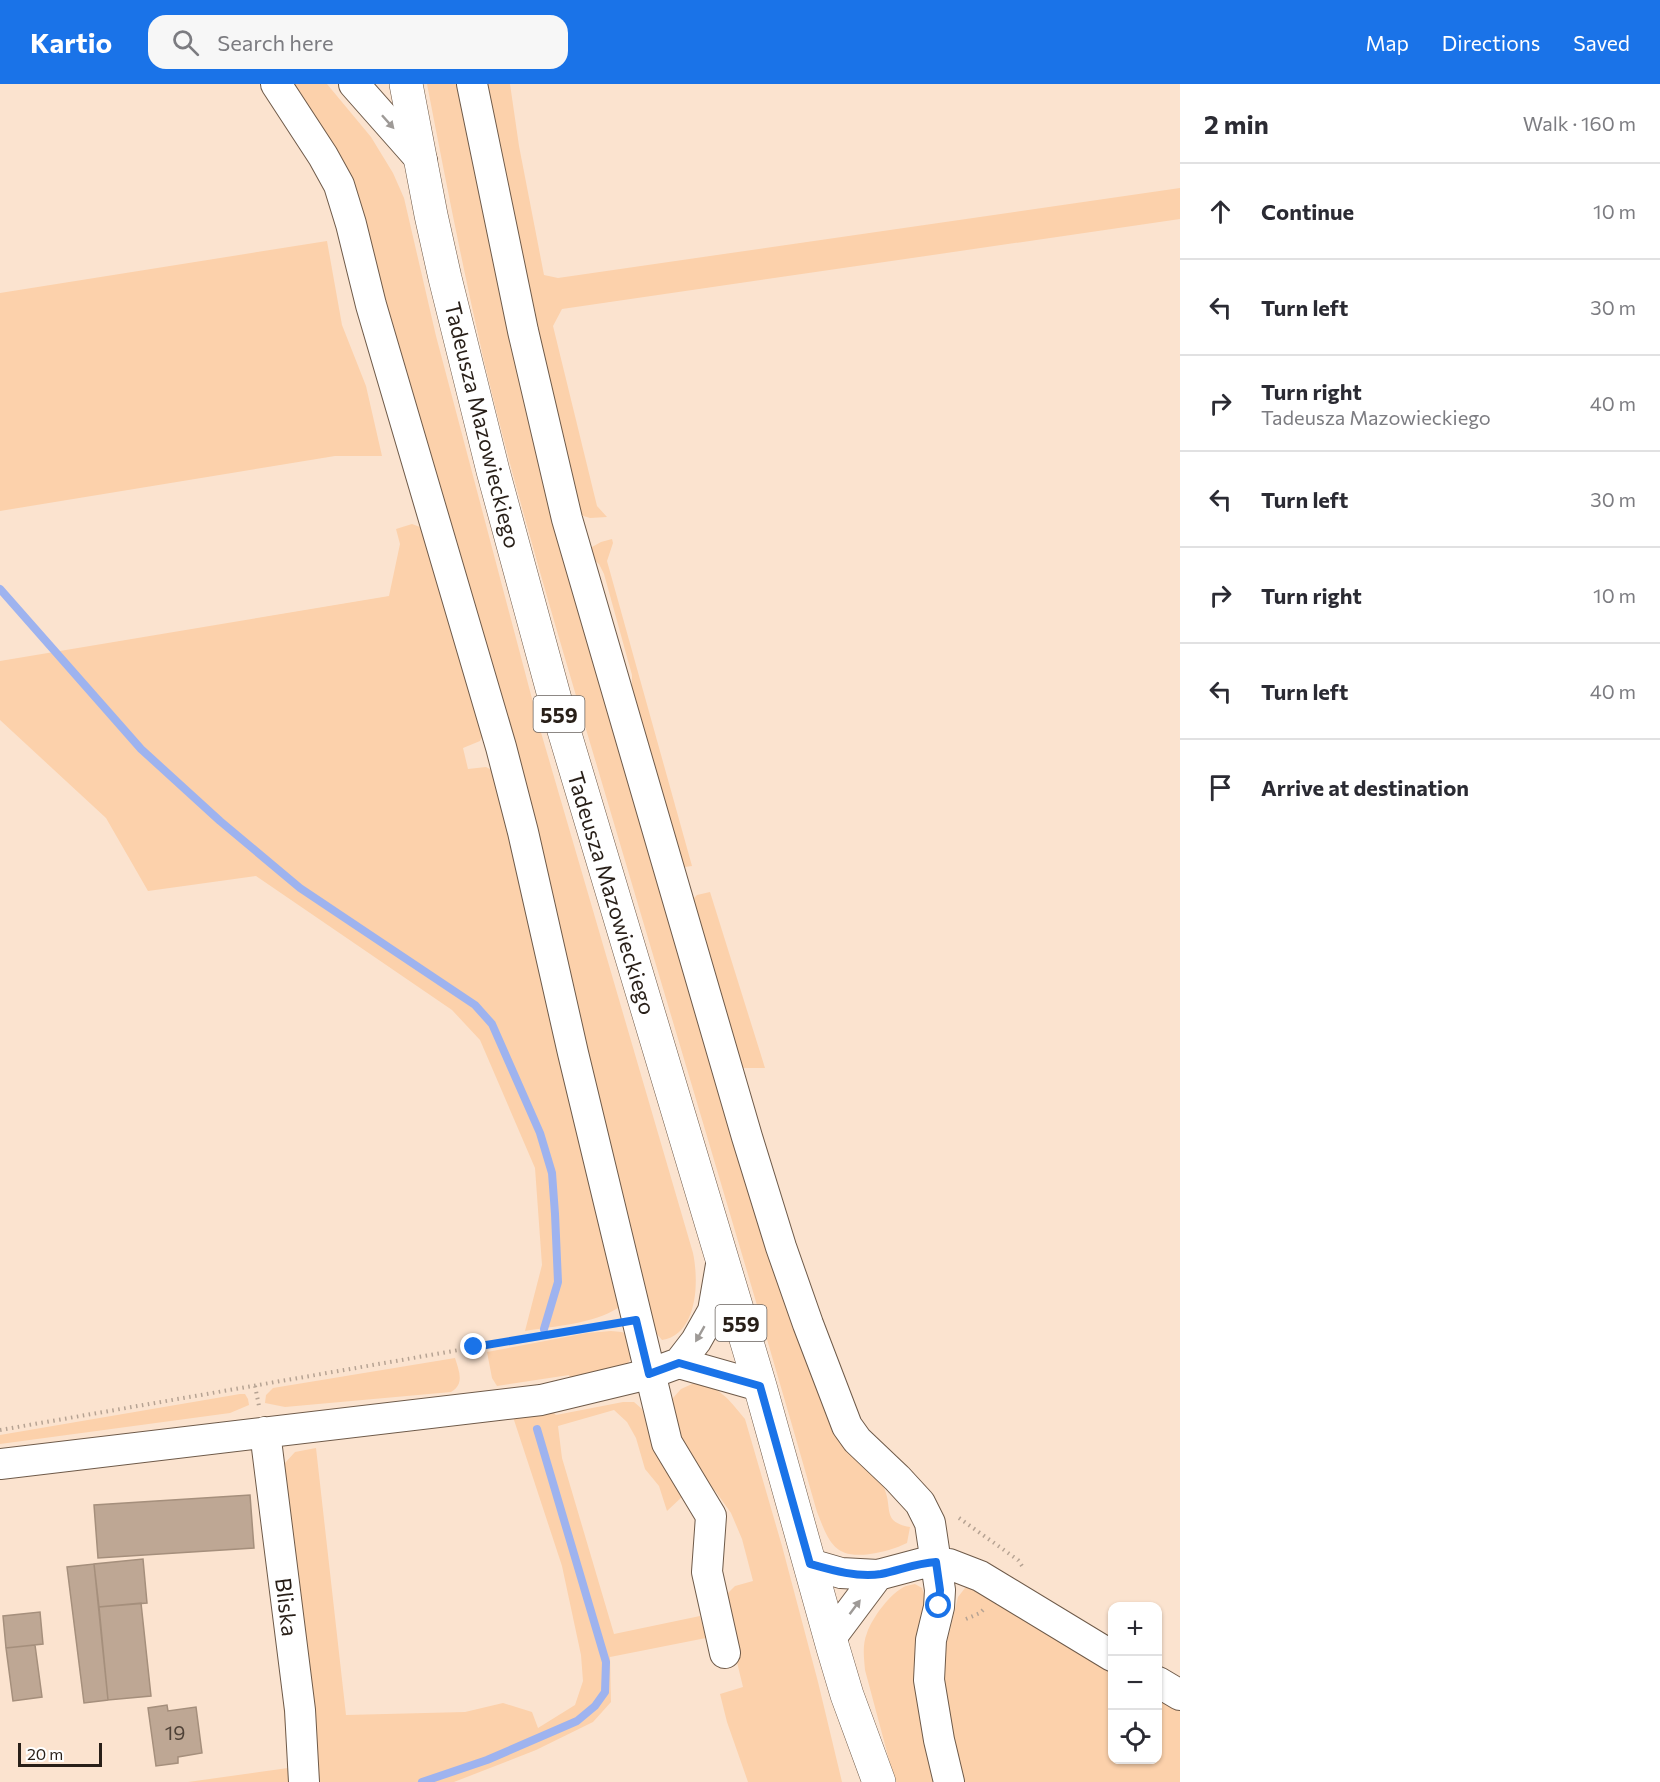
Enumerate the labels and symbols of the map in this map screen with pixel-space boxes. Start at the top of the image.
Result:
one-way arrow [381,114,394,129]
street label: Tadeusza Mazowieckiego [439,299,527,551]
road number: 559 [534,696,584,732]
street label: Tadeusza Mazowieckiego [562,768,662,1018]
road number: 559 [716,1305,766,1341]
one-way arrow [695,1326,705,1343]
route end [460,1333,486,1359]
street label: Bliska [270,1576,304,1638]
route start [925,1592,951,1618]
one-way arrow [848,1599,861,1615]
house number: 19 [165,1720,185,1744]
scale bar [18,1740,102,1768]

